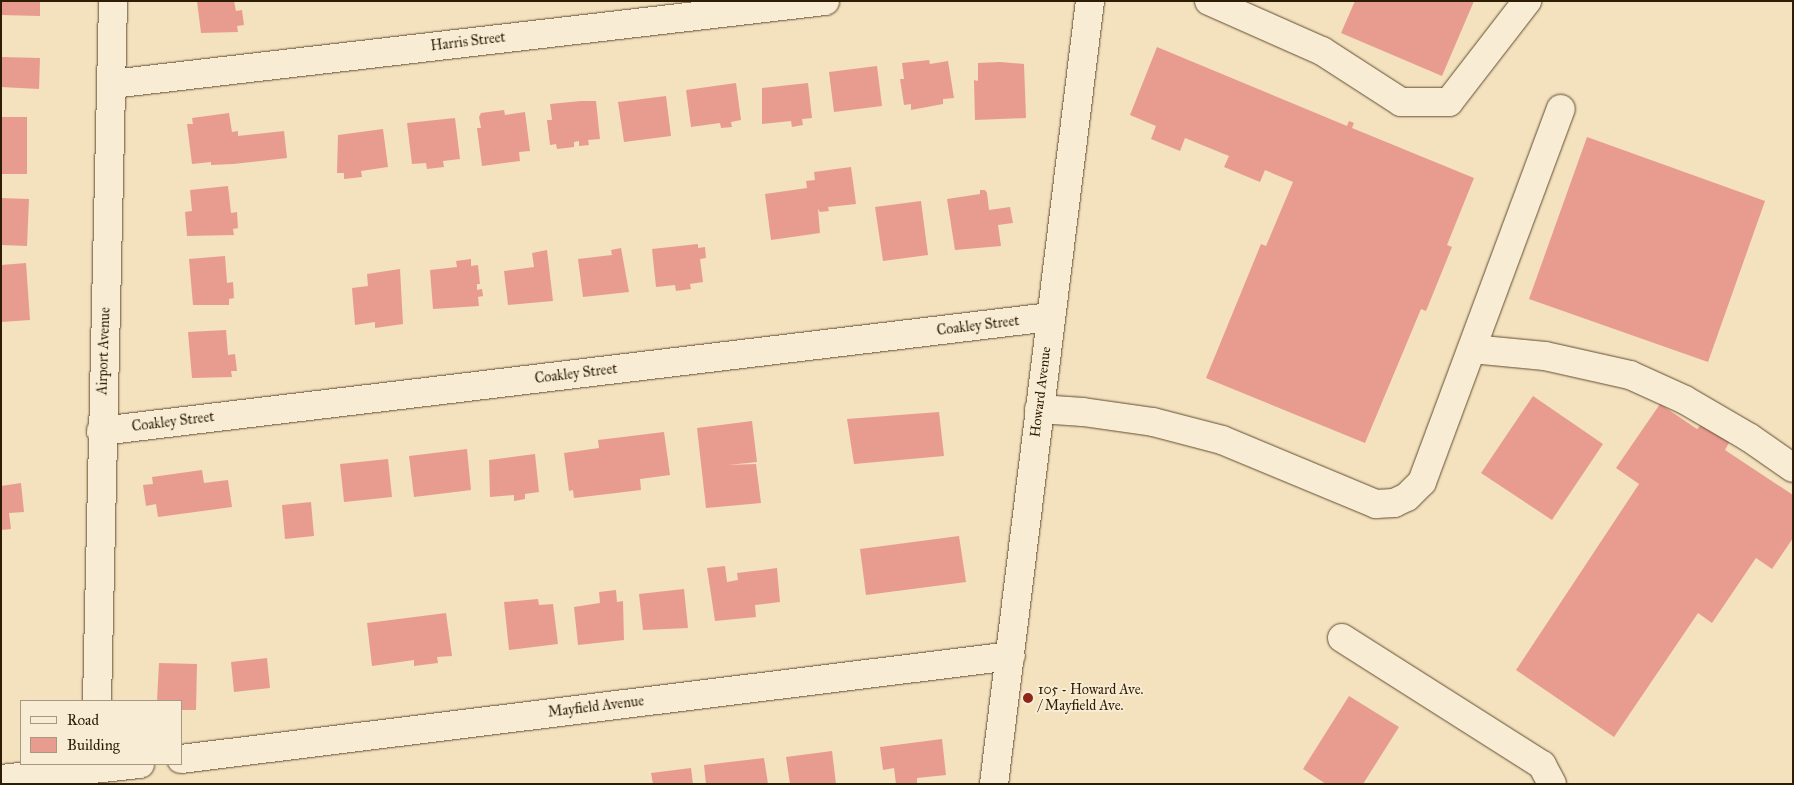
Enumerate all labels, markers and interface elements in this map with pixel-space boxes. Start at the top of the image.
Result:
street label: Harris Street [430,29,506,55]
street label: Airport Avenue [94,307,114,395]
street label: Coakley Street [936,313,1020,339]
street label: Howard Avenue [1027,346,1055,438]
street label: Coakley Street [534,361,618,387]
street label: Coakley Street [131,409,215,435]
place label: 105 - Howard Ave. / Mayfield Ave. [1038,682,1143,714]
marker: 105 - Howard Ave. / Mayfield Ave. [1022,692,1034,704]
street label: Mayfield Avenue [547,693,645,721]
legend [20,700,182,765]
text: Road [67,711,99,729]
text: Building [67,736,120,754]

